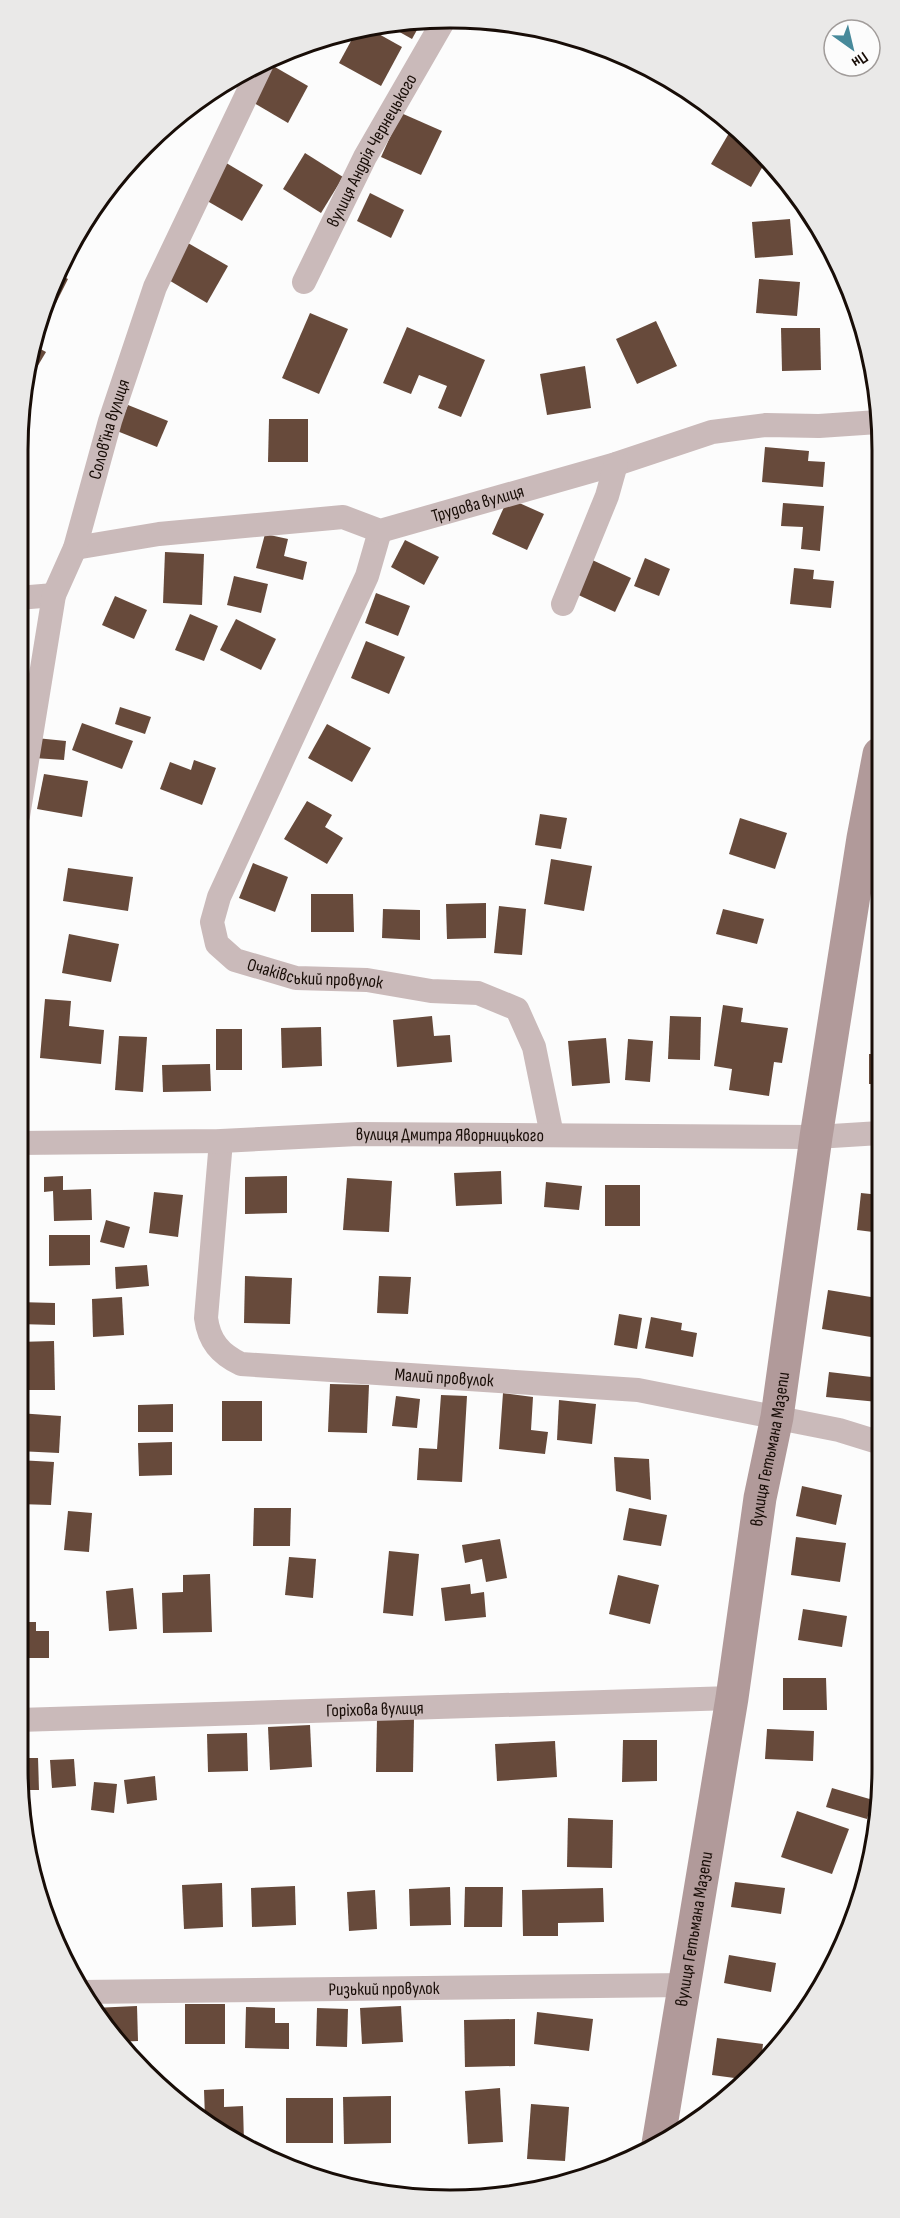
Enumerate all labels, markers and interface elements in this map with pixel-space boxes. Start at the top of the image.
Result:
north arrow [822,18,882,78]
text: Пн [848,47,871,71]
street label: вулиця Андрія Чернецького [322,70,422,231]
street label: Солов'їна вулиця [84,376,134,482]
street label: Трудова вулиця [429,481,526,527]
street label: Очаківський провулок [245,954,385,994]
street label: вулиця Дмитра Яворницького [356,1124,544,1146]
street label: Малий провулок [394,1364,495,1392]
street label: вулиця Гетьмана Мазепи [746,1371,794,1528]
street label: Горіхова вулиця [326,1698,424,1722]
street label: вулиця Гетьмана Мазепи [671,1850,717,2008]
street label: Ризький провулок [328,1978,440,2000]

